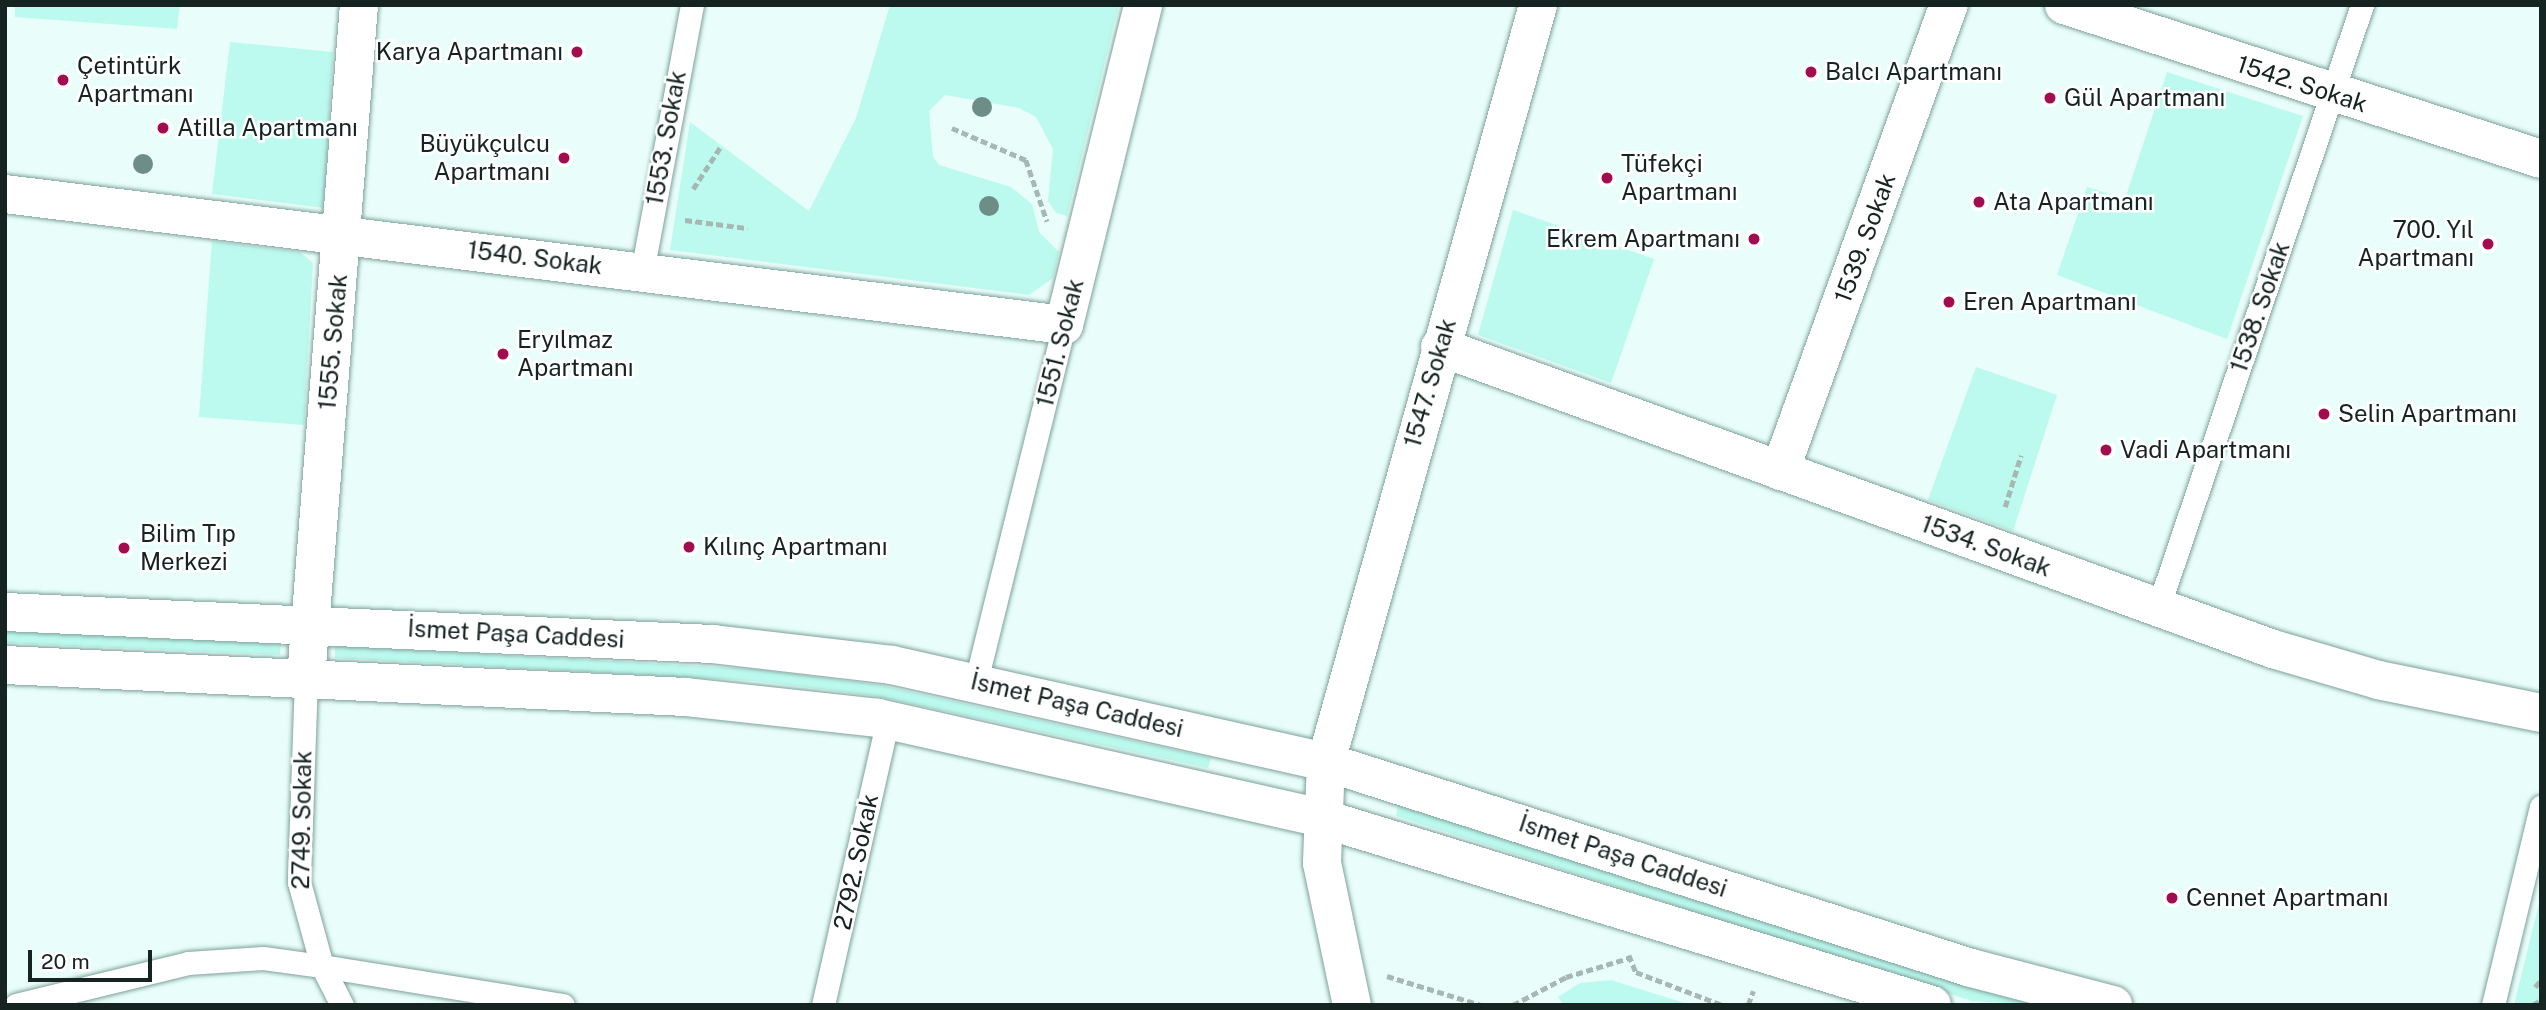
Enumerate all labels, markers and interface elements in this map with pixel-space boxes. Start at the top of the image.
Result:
place label: Karya Apartmanı [376,38,563,66]
marker: Karya Apartmanı [569,44,585,60]
street label: 1542. Sokak [2233,49,2371,119]
place label: Çetintürk Apartmanı [77,52,193,108]
place label: Balcı Apartmanı [1825,58,2002,86]
marker: Balcı Apartmanı [1803,64,1819,80]
street label: 1553. Sokak [640,68,692,208]
marker: Çetintürk Apartmanı [55,72,71,88]
place label: Gül Apartmanı [2064,84,2225,112]
marker: Gül Apartmanı [2042,90,2058,106]
place label: Atilla Apartmanı [177,114,358,142]
marker: Atilla Apartmanı [155,120,171,136]
place label: Büyükçulcu Apartmanı [419,130,550,186]
marker: Büyükçulcu Apartmanı [556,150,572,166]
place label: Tüfekçi Apartmanı [1621,150,1737,206]
street label: 1539. Sokak [1828,169,1902,307]
marker: Tüfekçi Apartmanı [1599,170,1615,186]
place label: Ata Apartmanı [1993,188,2154,216]
marker: Ata Apartmanı [1971,194,1987,210]
place label: 700. Yıl Apartmanı [2358,216,2474,272]
place label: Ekrem Apartmanı [1546,225,1740,253]
marker: Ekrem Apartmanı [1746,231,1762,247]
street label: 1540. Sokak [466,235,604,281]
marker: 700. Yıl Apartmanı [2480,236,2496,252]
street label: 1538. Sokak [2224,238,2296,376]
street label: 1555. Sokak [313,273,353,411]
street label: 1551. Sokak [1030,276,1090,410]
place label: Eren Apartmanı [1963,288,2137,316]
marker: Eren Apartmanı [1941,294,1957,310]
street label: 1547. Sokak [1398,315,1462,451]
place label: Eryılmaz Apartmanı [517,326,633,382]
marker: Eryılmaz Apartmanı [495,346,511,362]
place label: Selin Apartmanı [2338,400,2517,428]
marker: Selin Apartmanı [2316,406,2332,422]
place label: Vadi Apartmanı [2120,436,2291,464]
marker: Vadi Apartmanı [2098,442,2114,458]
street label: 1534. Sokak [1917,509,2055,583]
place label: Bilim Tıp Merkezi [140,520,236,576]
place label: Kılınç Apartmanı [703,533,888,561]
marker: Bilim Tıp Merkezi [114,538,134,558]
marker: Kılınç Apartmanı [681,539,697,555]
street label: İsmet Paşa Caddesi [407,614,625,654]
street label: İsmet Paşa Caddesi [968,667,1186,743]
street label: 2749. Sokak [286,750,318,890]
street label: 2792. Sokak [828,791,884,933]
street label: İsmet Paşa Caddesi [1515,809,1731,903]
place label: Cennet Apartmanı [2186,884,2388,912]
marker: Cennet Apartmanı [2164,890,2180,906]
scale bar [32,936,156,980]
text: 20 m [41,949,90,974]

